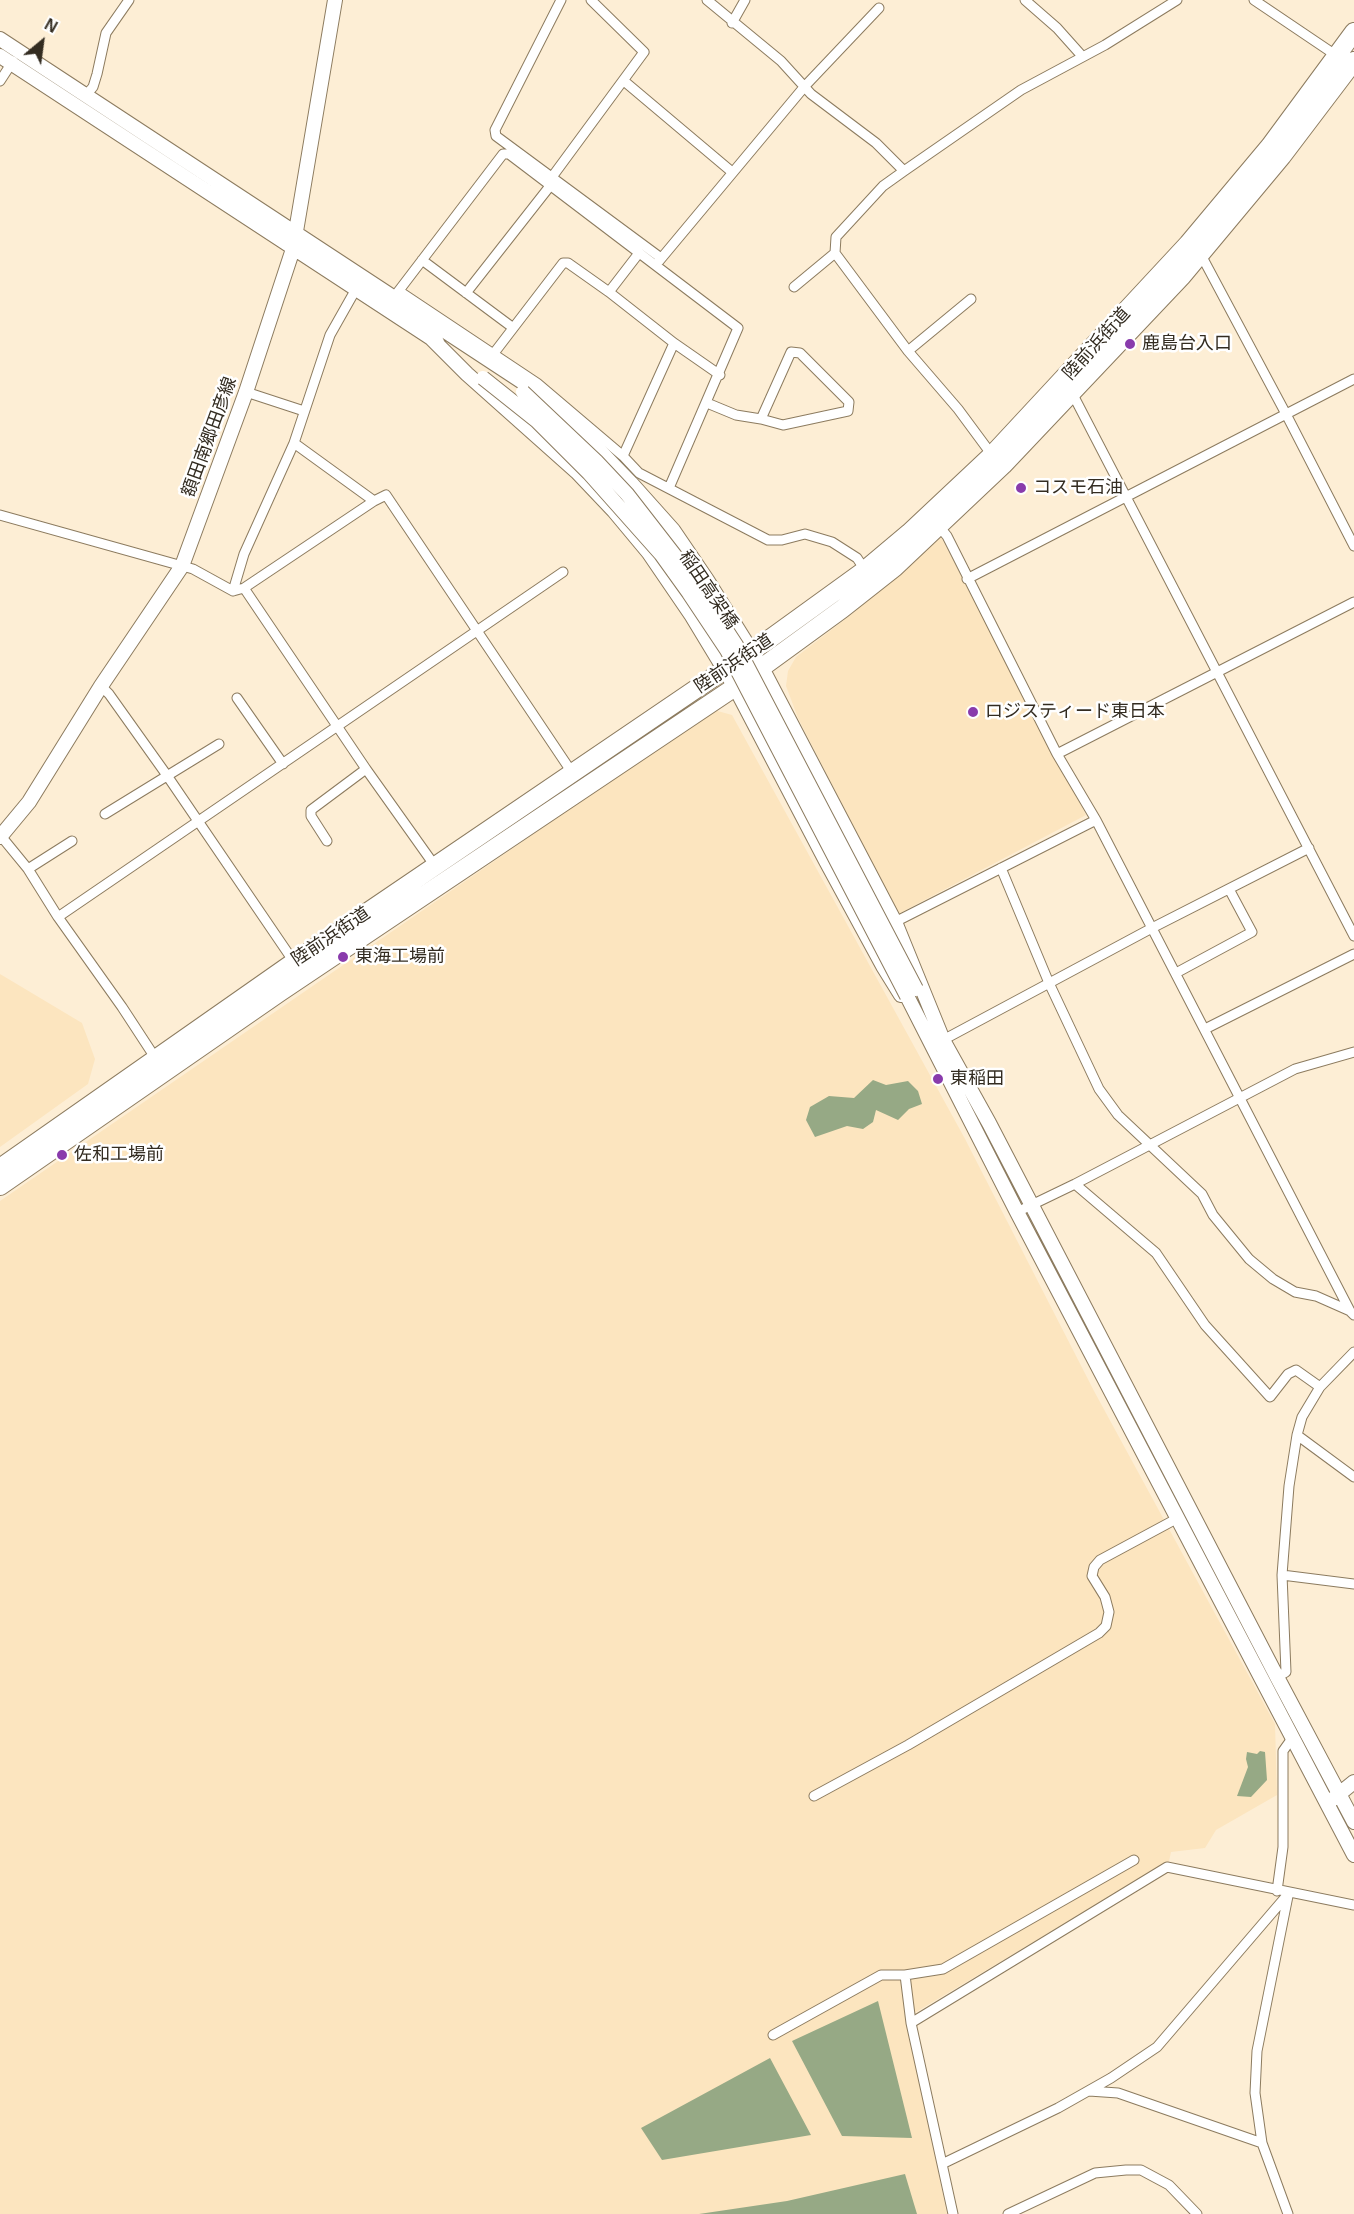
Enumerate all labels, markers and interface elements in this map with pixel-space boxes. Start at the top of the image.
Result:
north arrow [12,12,72,72]
text: N [42,16,60,36]
street label: 陸前浜街道 [1059,303,1135,385]
place label: 鹿島台入口 [1142,333,1232,355]
marker: 鹿島台入口 [1123,337,1137,351]
street label: 額田南郷田彦線 [178,374,242,500]
place label: コスモ石油 [1033,477,1123,499]
marker: コスモ石油 [1014,481,1028,495]
street label: 稲田高架橋 [674,547,742,633]
street label: 陸前浜街道 [691,630,777,698]
place label: ロジスティード東日本 [985,701,1165,723]
marker: ロジスティード東日本 [966,705,980,719]
street label: 陸前浜街道 [288,903,374,971]
place label: 東海工場前 [355,946,445,968]
marker: 東海工場前 [336,950,350,964]
place label: 東稲田 [950,1068,1004,1090]
marker: 東稲田 [931,1072,945,1086]
place label: 佐和工場前 [74,1144,164,1166]
marker: 佐和工場前 [55,1148,69,1162]

